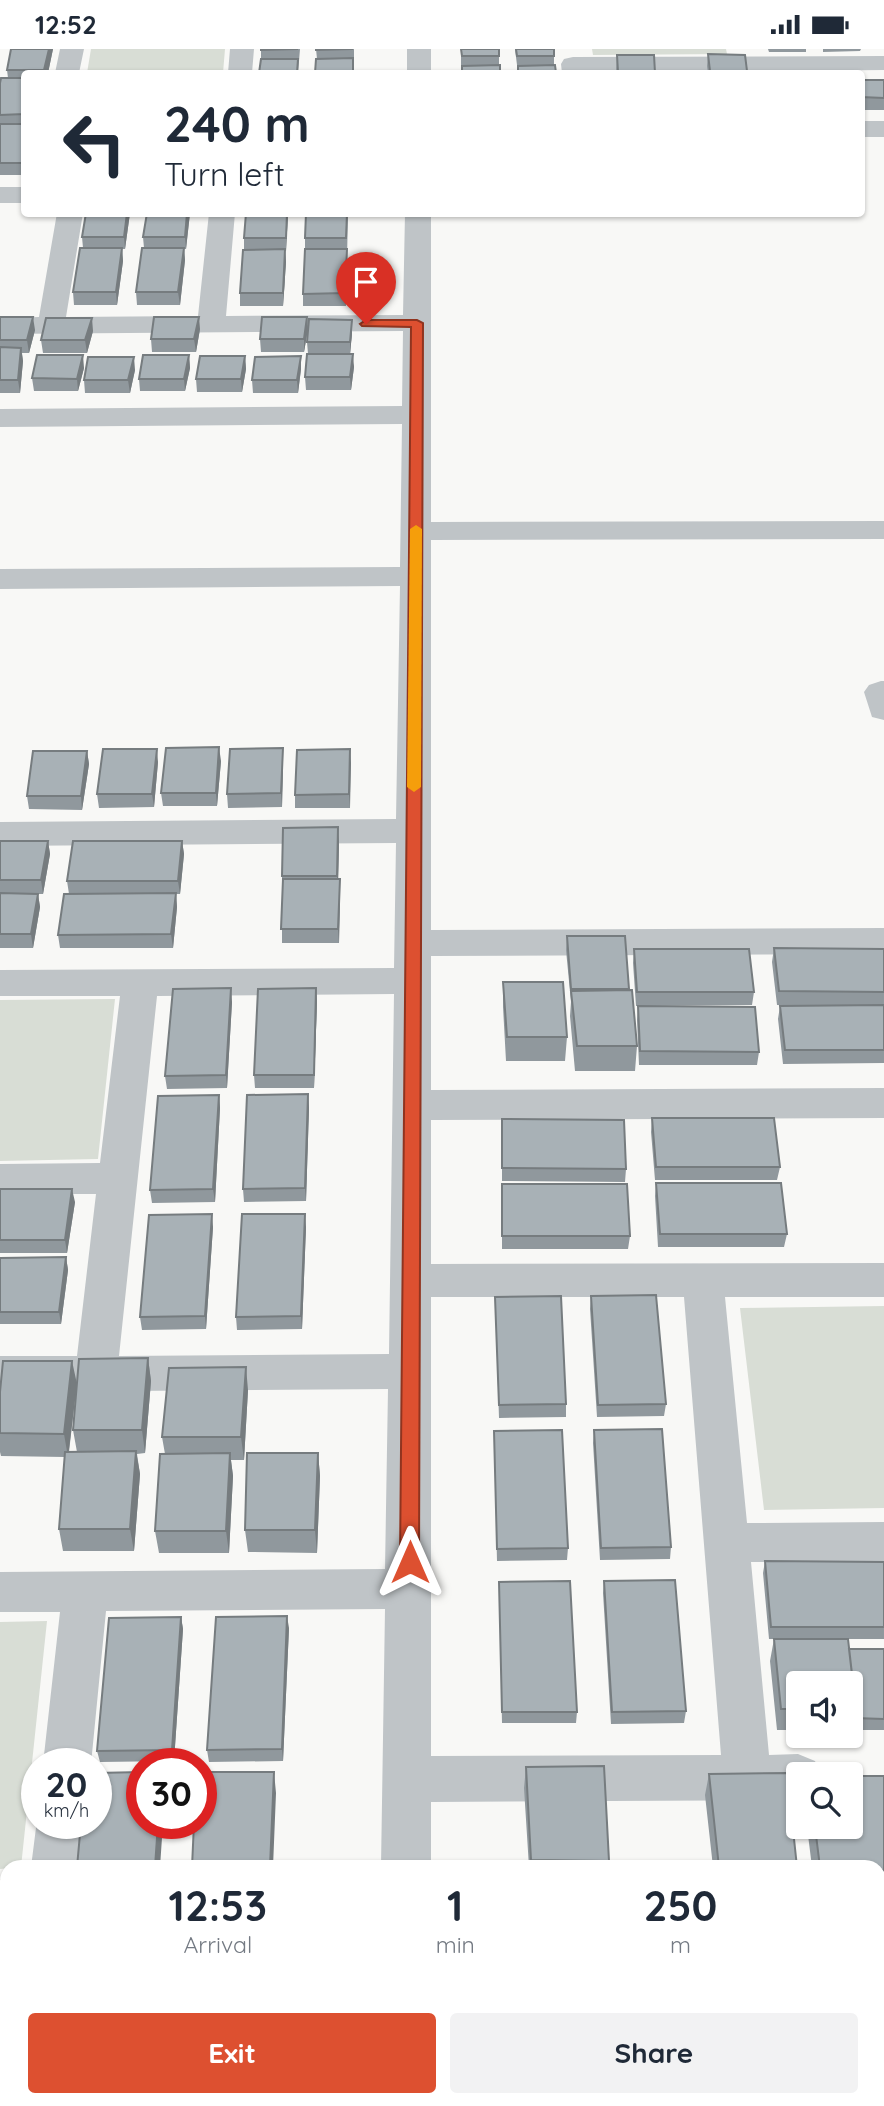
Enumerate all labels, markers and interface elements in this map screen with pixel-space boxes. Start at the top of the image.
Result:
text: 12:52 [35,8,97,41]
text: 240 m [164,93,310,154]
icon: left [49,98,140,189]
text: Turn left [164,154,285,194]
pin [336,252,396,324]
icon: arrive [347,263,385,301]
position arrow [373,1525,447,1599]
map controls [786,1671,863,1839]
button: sound [786,1671,863,1748]
speed limit sign: 30 [126,1748,217,1839]
text: 20 [46,1762,87,1806]
button: search [786,1762,863,1839]
text: km/h [44,1799,89,1822]
text: 12:53 [169,1879,267,1932]
text: 1 [447,1879,463,1932]
text: 250 [643,1879,717,1932]
text: Arrival [183,1930,252,1959]
text: min [436,1930,475,1959]
text: m [670,1930,691,1959]
button: Exit [28,2013,436,2093]
button: Share [450,2013,858,2093]

